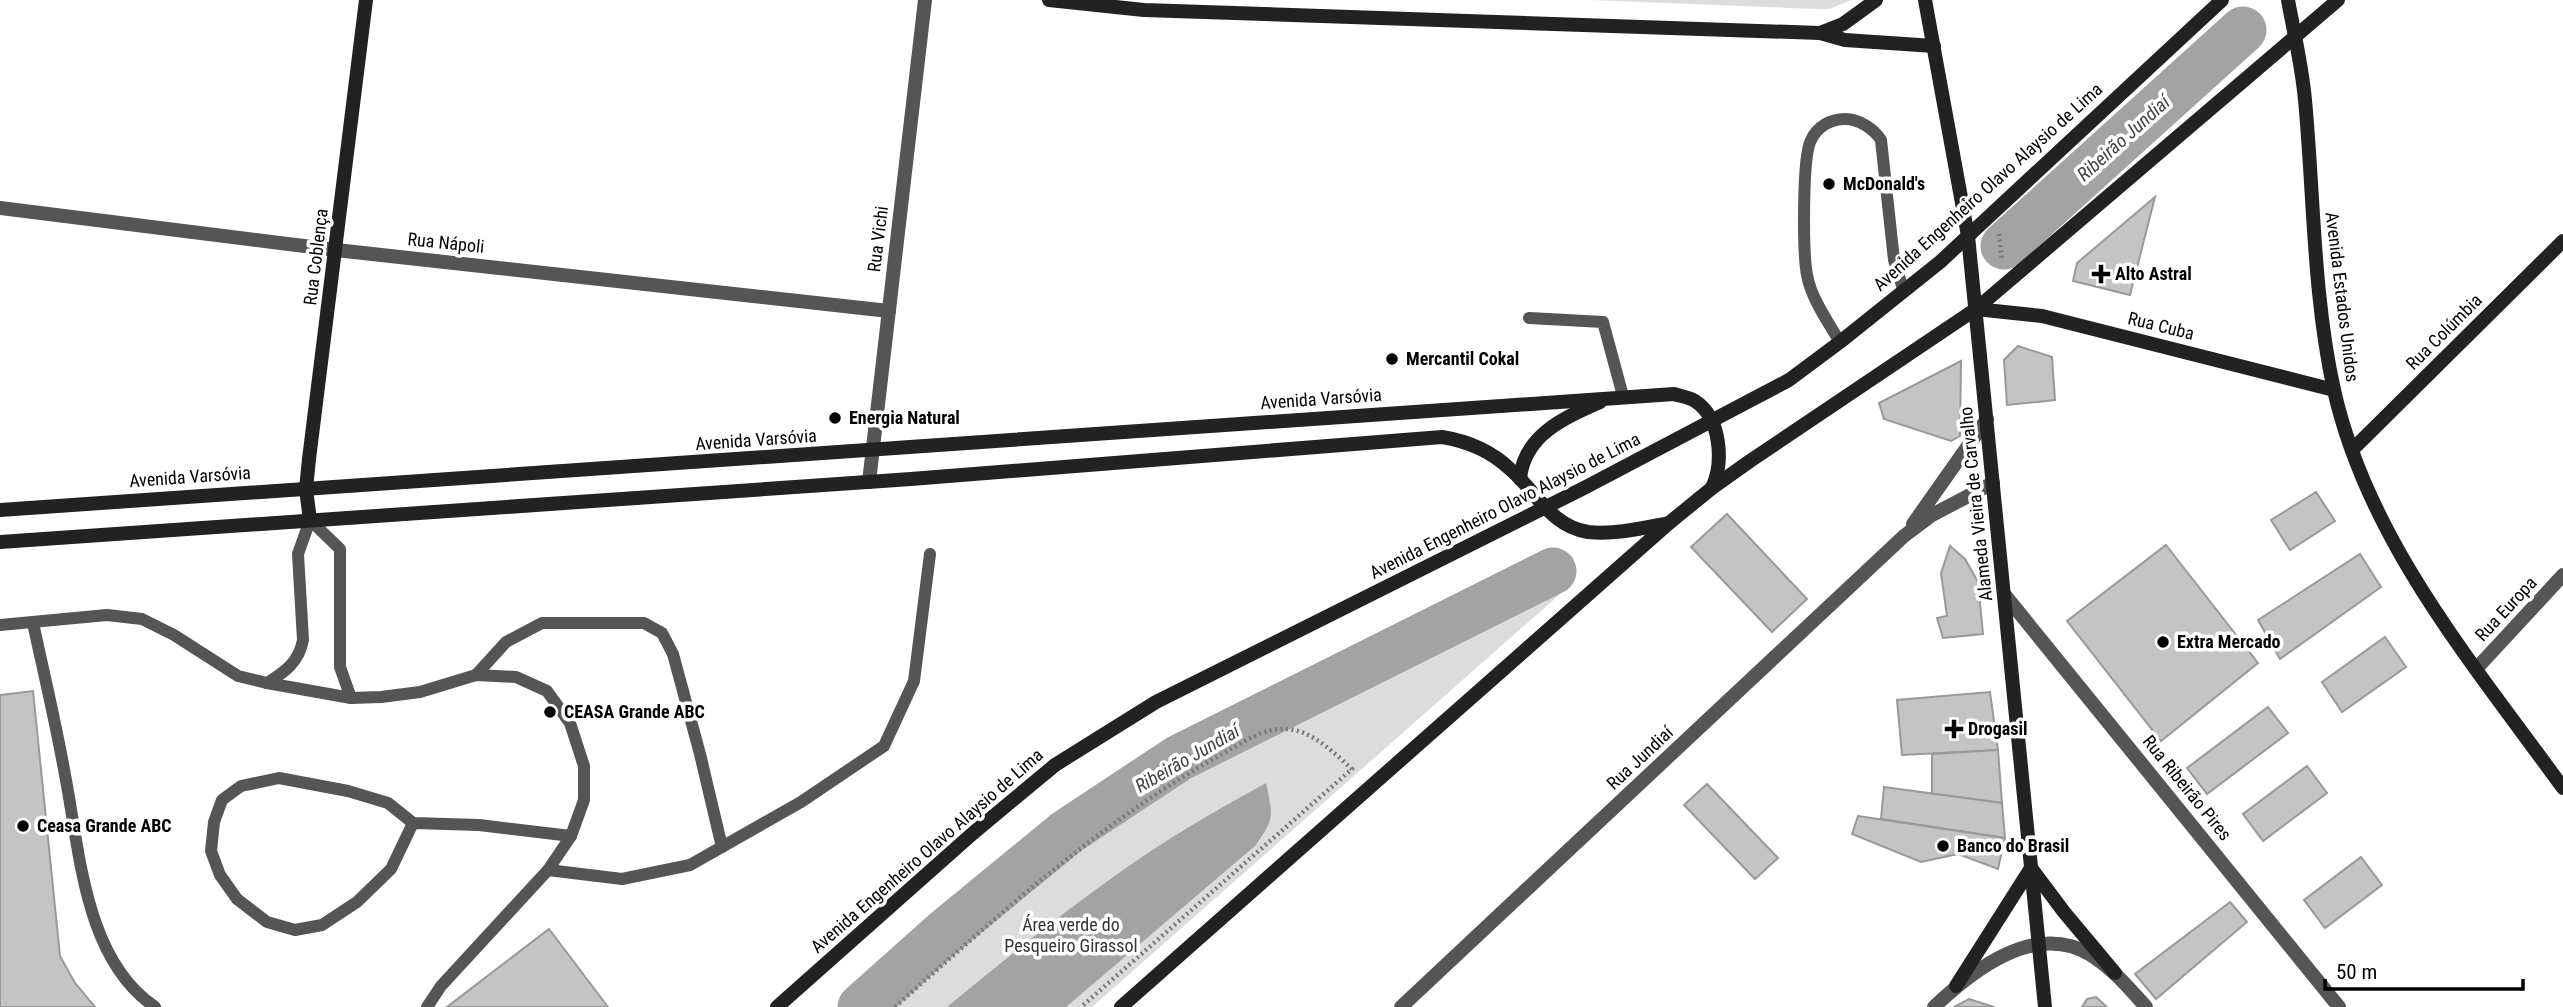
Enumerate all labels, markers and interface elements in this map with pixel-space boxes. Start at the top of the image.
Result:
street label: Avenida Engenheiro Olavo Alaysio de Lima [1869,78,2106,295]
water label: Ribeirão Jundiaí [2072,89,2176,186]
place label: McDonald's [1843,173,1925,194]
marker: McDonald's [1821,176,1837,192]
street label: Rua Vichi [863,205,892,273]
street label: Rua Coblença [299,207,332,307]
street label: Avenida Estados Unidos [2322,211,2363,383]
street label: Rua Nápoli [407,228,485,257]
place label: Alto Astral [2115,263,2192,284]
marker: Alto Astral [2093,266,2109,282]
street label: Rua Colúmbia [2401,289,2486,374]
street label: Rua Cuba [2126,307,2196,344]
place label: Mercantil Cokal [1406,348,1519,369]
marker: Mercantil Cokal [1384,351,1400,367]
street label: Avenida Varsóvia [1259,384,1382,413]
street label: Alameda Vieira de Carvalho [1955,406,1996,602]
place label: Energia Natural [849,407,960,428]
marker: Energia Natural [827,410,843,426]
street label: Avenida Varsóvia [694,425,817,454]
street label: Avenida Engenheiro Olavo Alaysio de Lima [1366,428,1643,583]
street label: Avenida Varsóvia [128,462,251,491]
street label: Rua Europa [2471,572,2541,645]
place label: Extra Mercado [2177,631,2281,652]
marker: Extra Mercado [2155,634,2171,650]
place label: CEASA Grande ABC [564,701,705,722]
marker: CEASA Grande ABC [542,704,558,720]
water label: Ribeirão Jundiaí [1131,718,1246,798]
place label: Drogasil [1968,718,2028,739]
street label: Rua Jundiaí [1602,721,1678,794]
marker: Drogasil [1946,721,1962,737]
street label: Rua Ribeirão Pires [2139,731,2236,844]
street label: Avenida Engenheiro Olavo Alaysio de Lima [806,744,1047,957]
place label: Ceasa Grande ABC [37,815,172,836]
marker: Ceasa Grande ABC [15,818,31,834]
place label: Banco do Brasil [1957,835,2069,856]
marker: Banco do Brasil [1935,838,1951,854]
park label: Área verde do Pesqueiro Girassol [1004,914,1138,956]
scale bar [2325,948,2523,992]
text: 50 m [2336,960,2377,984]

